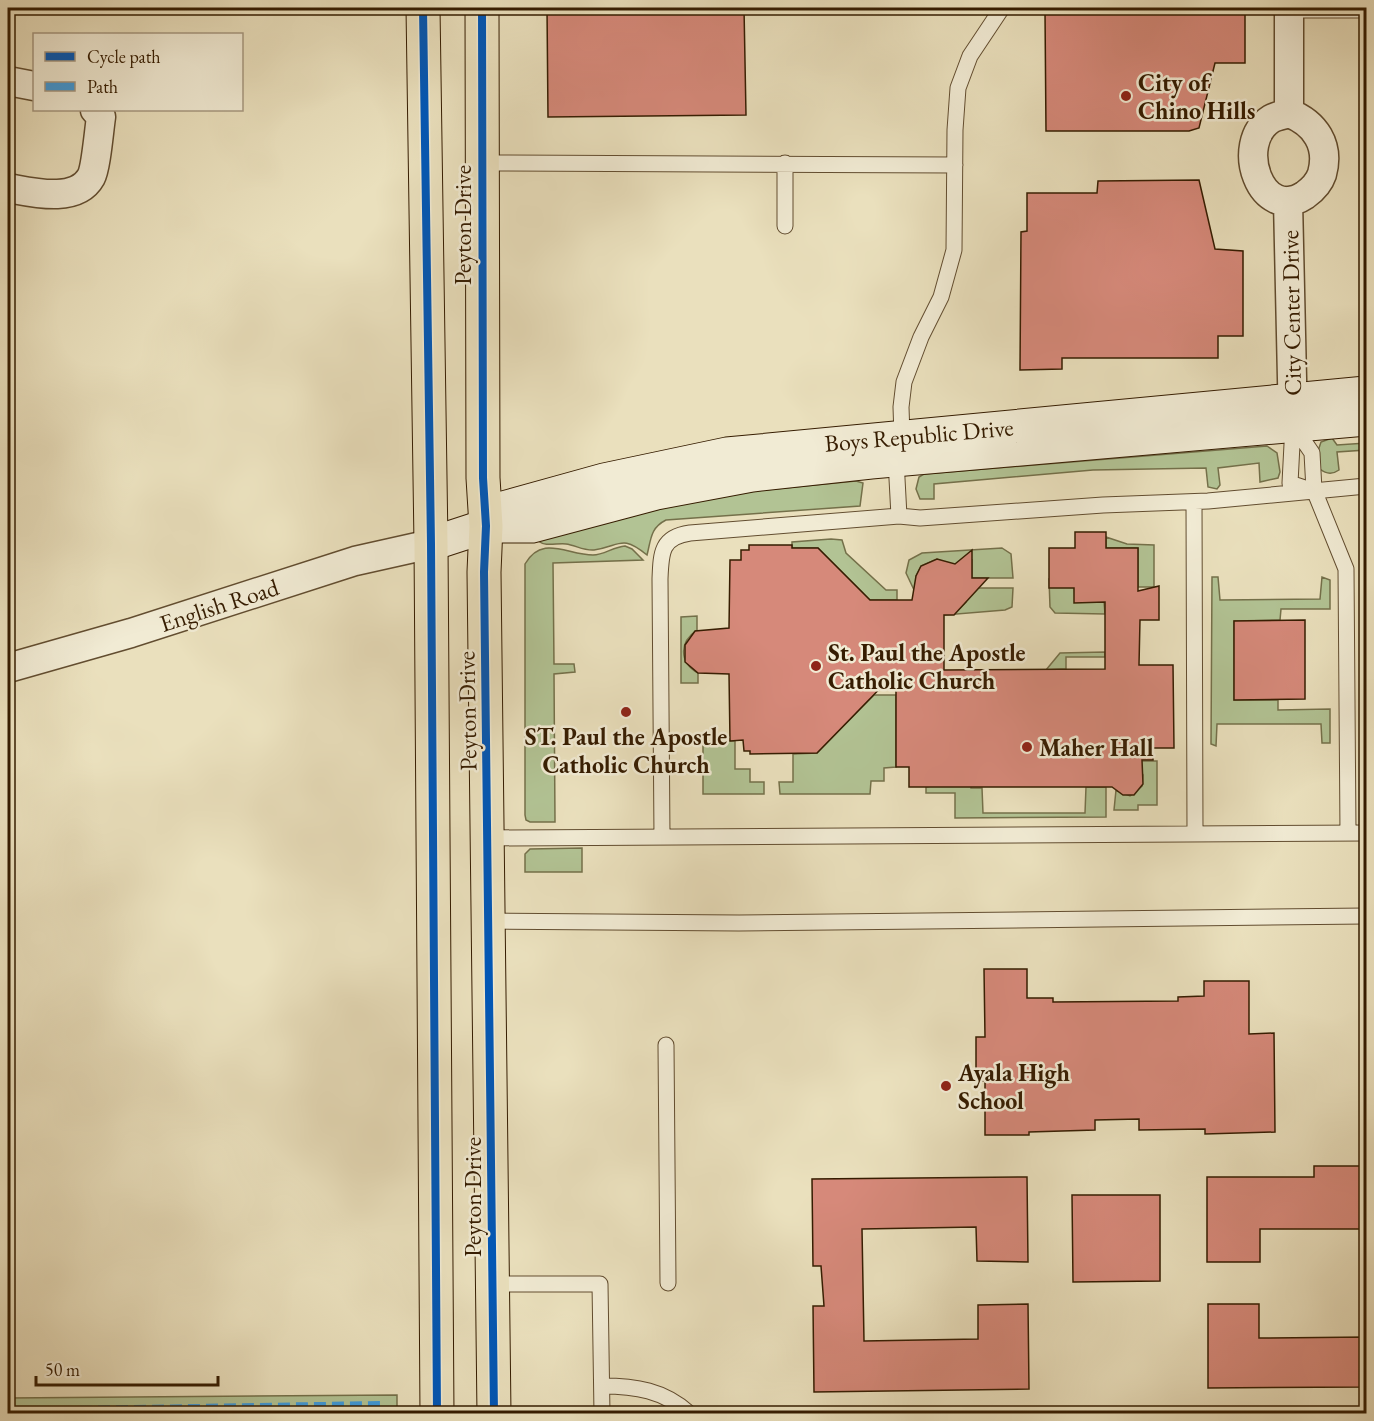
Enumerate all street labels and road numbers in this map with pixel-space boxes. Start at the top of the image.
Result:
street label: Peyton Drive [447,165,478,285]
street label: City Center Drive [1274,230,1308,396]
street label: Boys Republic Drive [823,411,1015,459]
street label: English Road [156,571,283,639]
street label: Peyton Drive [450,651,484,771]
street label: Peyton Drive [457,1137,488,1257]

